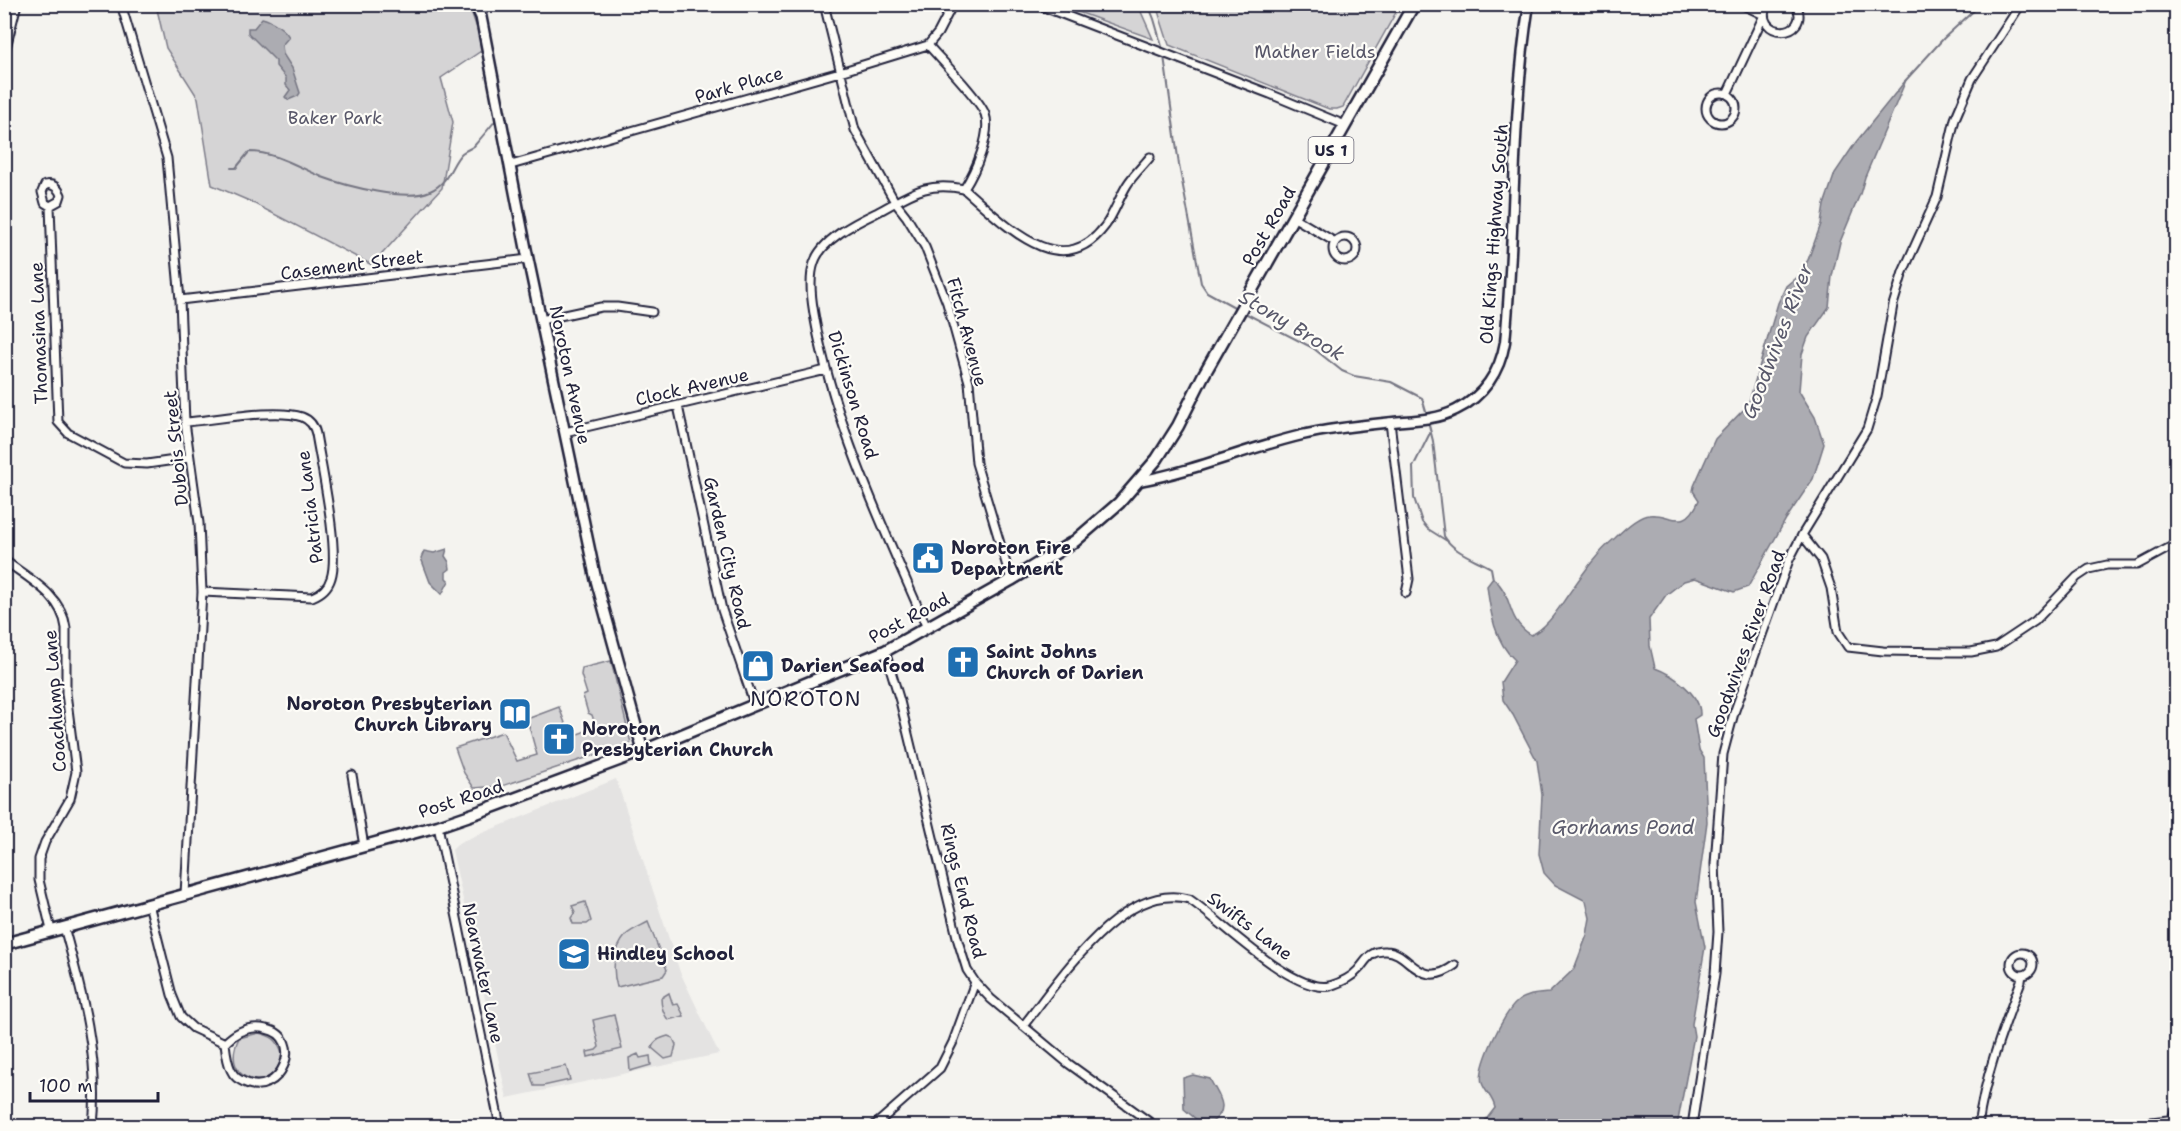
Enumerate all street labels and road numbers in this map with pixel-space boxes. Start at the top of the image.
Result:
street label: Park Place [692,61,786,109]
street label: Old Kings Highway South [1474,123,1514,345]
road number: US 1 [1308,137,1354,163]
street label: Post Road [1237,182,1301,270]
street label: Casement Street [279,244,425,286]
street label: Thomasina Lane [25,261,53,405]
street label: Fitch Avenue [941,275,993,389]
street label: Noroton Avenue [544,303,596,447]
street label: Dickinson Road [822,328,884,462]
street label: Clock Avenue [633,362,751,412]
street label: Dubois Street [158,389,194,507]
street label: Patricia Lane [291,449,329,565]
street label: Garden City Road [698,474,756,632]
street label: Goodwives River Road [1701,547,1791,741]
street label: Post Road [864,587,954,649]
street label: Coachlamp Lane [38,629,72,773]
street label: Post Road [415,774,507,824]
street label: Rings End Road [935,821,991,961]
street label: Swifts Lane [1202,886,1298,966]
street label: Nearwater Lane [456,901,510,1045]

